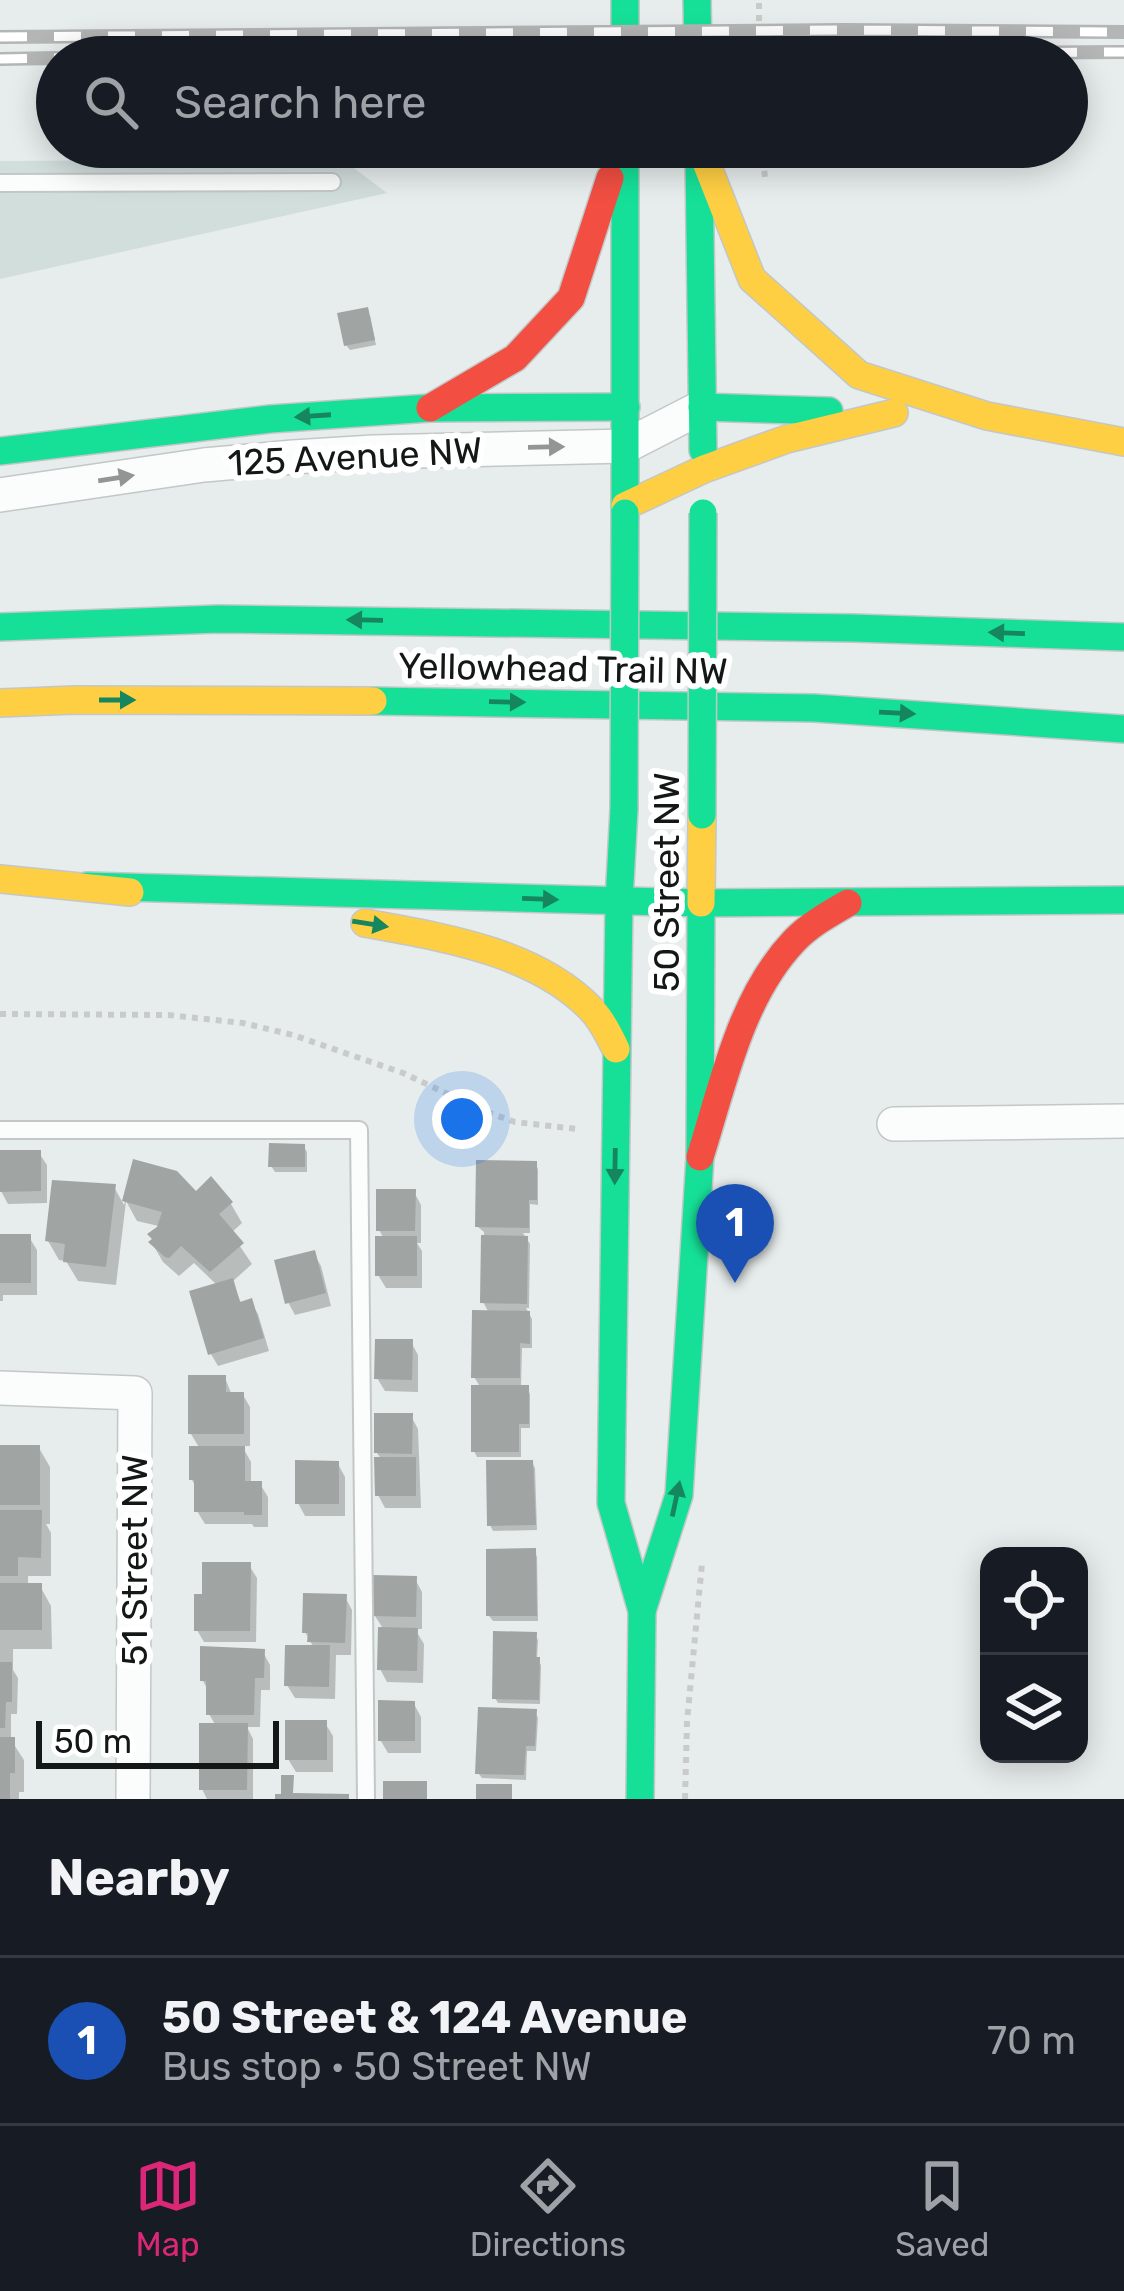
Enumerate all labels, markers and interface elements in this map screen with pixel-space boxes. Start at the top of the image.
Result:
search box [36,36,1088,168]
icon: search [78,69,144,135]
text: Search here [174,76,426,129]
one-way arrow [293,407,331,426]
street label: 125 Avenue NW [227,428,483,485]
one-way arrow [528,437,566,457]
one-way arrow [98,468,135,487]
one-way arrow [345,611,383,630]
one-way arrow [987,623,1025,642]
street label: Yellowhead Trail NW [398,644,728,693]
one-way arrow [99,690,137,710]
one-way arrow [489,693,527,712]
one-way arrow [879,704,917,723]
street label: 50 Street NW [645,772,688,992]
one-way arrow [522,889,560,908]
one-way arrow [352,915,389,934]
your location [432,1089,492,1149]
one-way arrow [605,1148,625,1186]
pin: 1 [696,1184,774,1283]
street label: 51 Street NW [113,1454,156,1666]
one-way arrow [667,1480,686,1518]
map controls [980,1547,1088,1763]
button: locate [980,1547,1088,1655]
button: layers [980,1655,1088,1763]
scale bar [36,1715,279,1768]
text: 50 m [54,1722,132,1761]
text: Nearby [48,1847,230,1908]
text: 50 Street & 124 Avenue [162,1991,688,2044]
text: 1 [77,2018,97,2064]
text: 70 m [987,2018,1076,2064]
text: Bus stop · 50 Street NW [162,2044,592,2090]
tab: Map [135,2153,201,2264]
tab: Directions [470,2153,626,2264]
tab: Saved [895,2153,989,2264]

